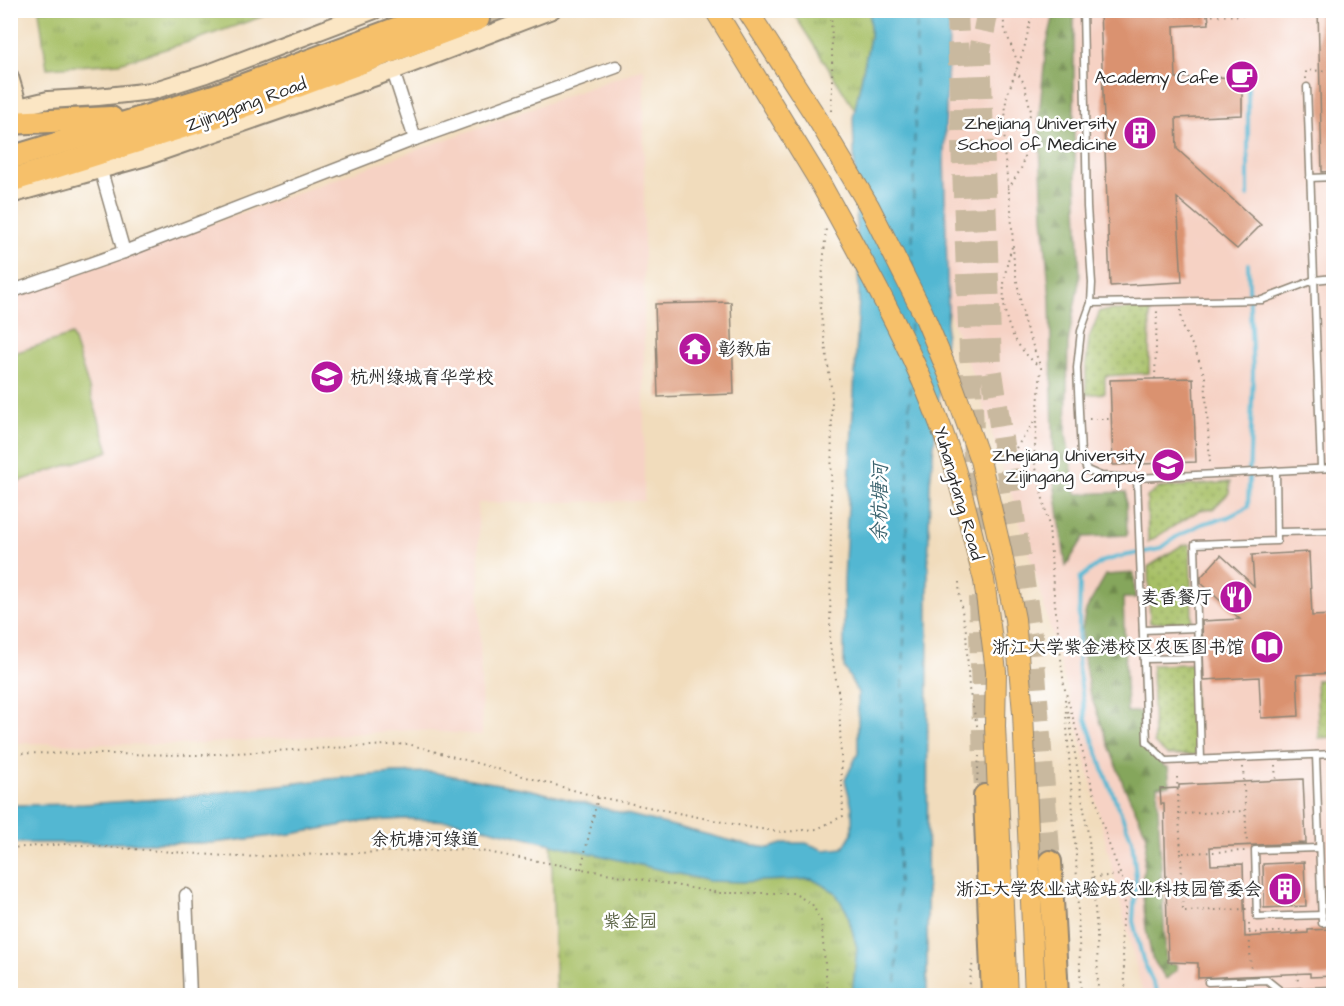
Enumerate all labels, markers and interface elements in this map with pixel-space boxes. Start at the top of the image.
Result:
cafe icon: Academy Cafe [1224,59,1260,95]
place label: Academy Cafe [1095,65,1219,91]
street label: Zijinggang Road [183,71,310,139]
place label: Zhejiang University School of Medicine [957,111,1117,157]
building icon: Zhejiang University School of Medicine [1122,115,1158,151]
temple icon: 彰教庙 [677,331,713,367]
place label: 彰教庙 [718,337,772,362]
school or university icon: 杭州绿城育华学校 [309,359,345,395]
place label: 杭州绿城育华学校 [350,365,494,390]
street label: Yuhangtang Road [926,423,990,563]
place label: Zhejiang University Zijingang Campus [992,443,1145,490]
school or university icon: Zhejiang University Zijingang Campus [1150,447,1186,483]
water label: 余杭塘河 [865,460,895,543]
restaurant icon: 麦香餐厅 [1218,579,1254,615]
place label: 麦香餐厅 [1141,585,1213,610]
library icon: 浙江大学紫金港校区农医图书馆 [1249,629,1285,665]
place label: 浙江大学紫金港校区农医图书馆 [992,635,1244,660]
street label: 余杭塘河绿道 [371,827,479,852]
building icon: 浙江大学农业试验站农业科技园管委会 [1267,871,1303,907]
place label: 浙江大学农业试验站农业科技园管委会 [956,877,1262,902]
park label: 紫金园 [603,909,657,934]

